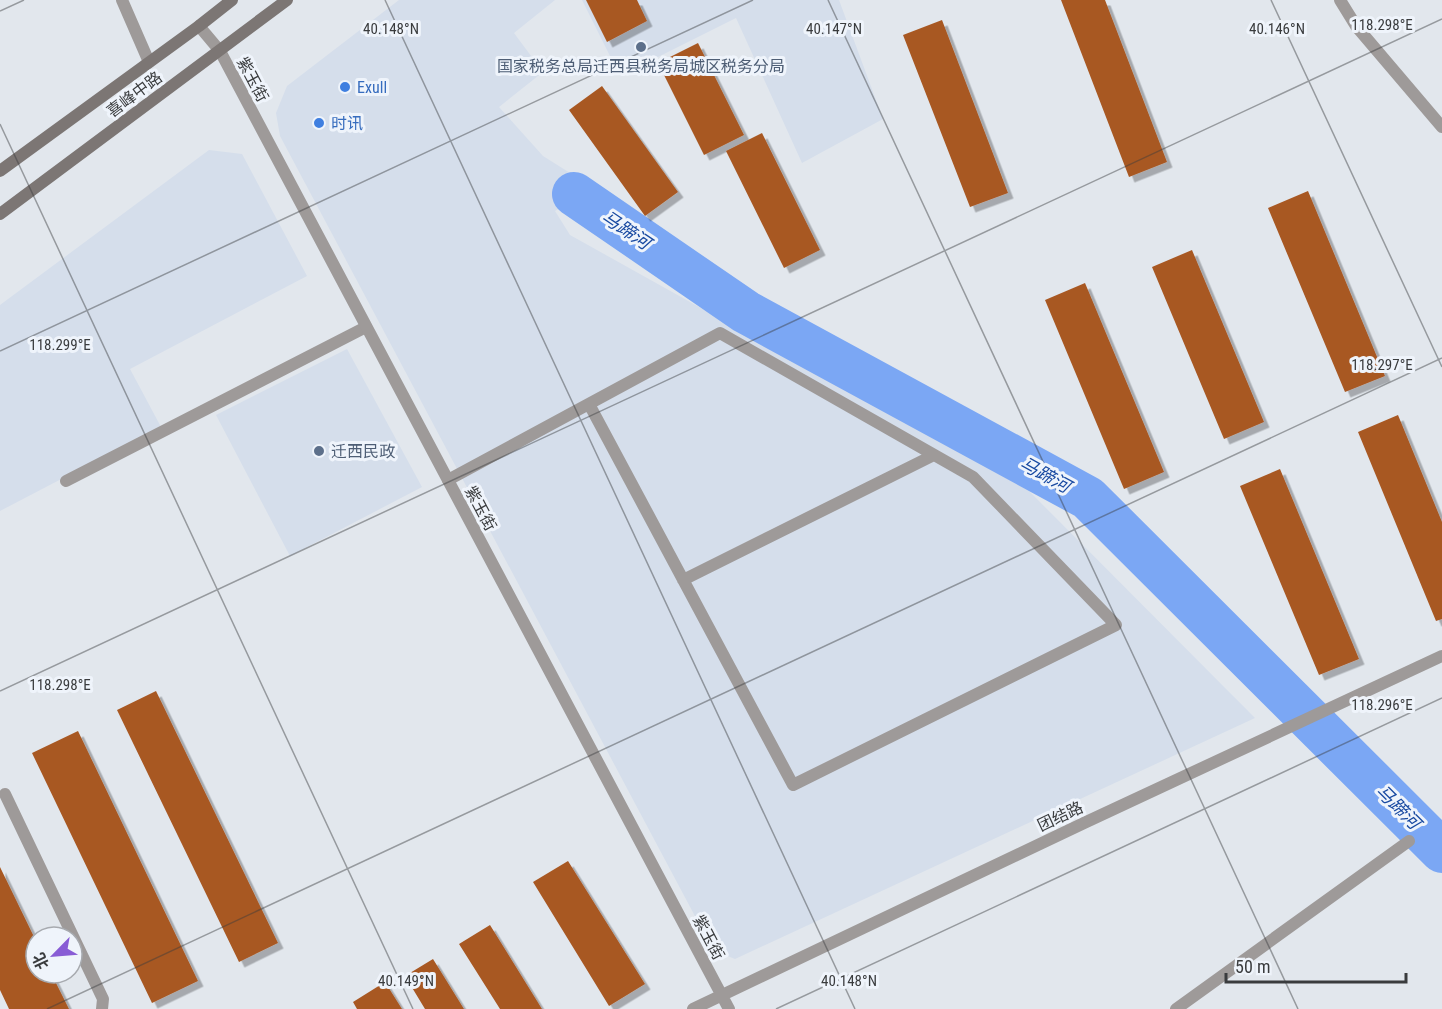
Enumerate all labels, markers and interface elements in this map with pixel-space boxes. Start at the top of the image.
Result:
text: 118.298°E [1351,16,1413,34]
text: 40.148°N [363,20,419,38]
text: 40.147°N [806,20,862,38]
text: 40.146°N [1249,20,1305,38]
marker: 国家税务总局迁西县税务局城区税务分局 [634,40,648,54]
street label: 紫玉街 [233,54,272,105]
place label: 国家税务总局迁西县税务局城区税务分局 [497,57,785,76]
street label: 喜峰中路 [103,68,166,121]
place label: Exull [357,78,387,97]
marker: Exull [338,80,352,94]
place label: 时讯 [331,114,363,133]
marker: 时讯 [312,116,326,130]
water label: 马蹄河 [598,206,657,255]
text: 118.299°E [29,336,91,354]
text: 118.297°E [1351,356,1413,374]
place label: 迁西民政 [331,442,395,461]
marker: 迁西民政 [312,444,326,458]
water label: 马蹄河 [1017,452,1077,498]
street label: 紫玉街 [461,483,500,534]
text: 118.298°E [29,676,91,694]
text: 118.296°E [1351,696,1413,714]
water label: 马蹄河 [1372,780,1427,835]
street label: 团结路 [1034,798,1086,835]
street label: 紫玉街 [689,912,728,963]
north arrow [24,925,84,985]
scale bar [1226,946,1406,984]
text: 北 [29,950,53,972]
text: 50 m [1235,956,1270,977]
text: 40.149°N [378,972,434,990]
text: 40.148°N [821,972,877,990]

